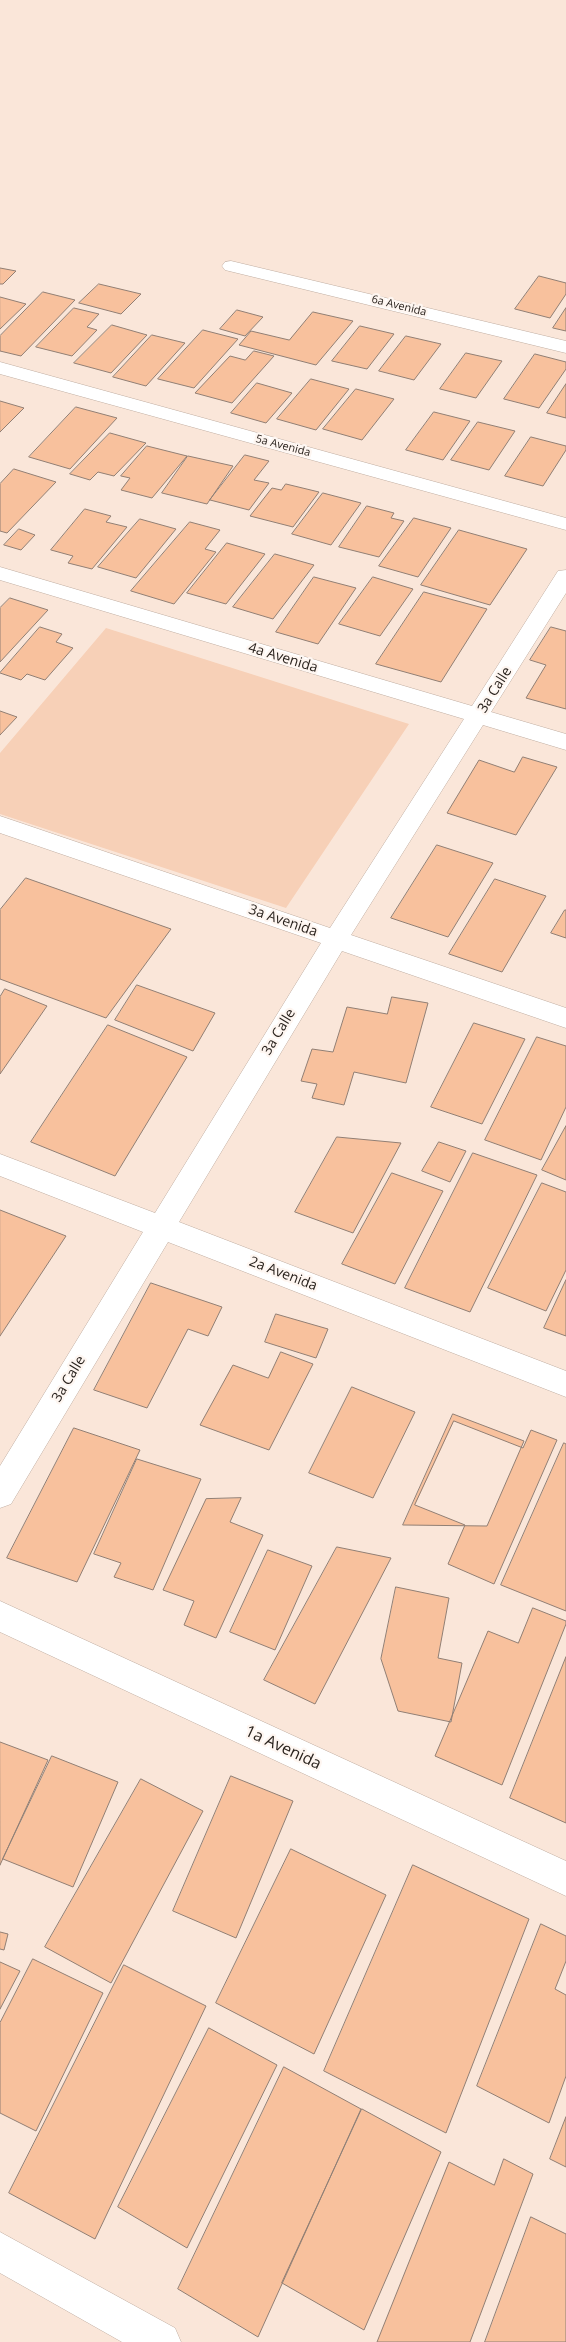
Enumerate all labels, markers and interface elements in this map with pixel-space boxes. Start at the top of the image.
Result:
street label: 6a Avenida [370,293,428,319]
street label: 5a Avenida [254,432,312,460]
street label: 4a Avenida [246,640,320,676]
street label: 3a Calle [474,664,516,716]
street label: 3a Avenida [246,901,320,941]
street label: 3a Calle [259,1006,299,1058]
street label: 2a Avenida [247,1253,319,1295]
street label: 3a Calle [49,1353,89,1405]
street label: 1a Avenida [242,1722,324,1774]

